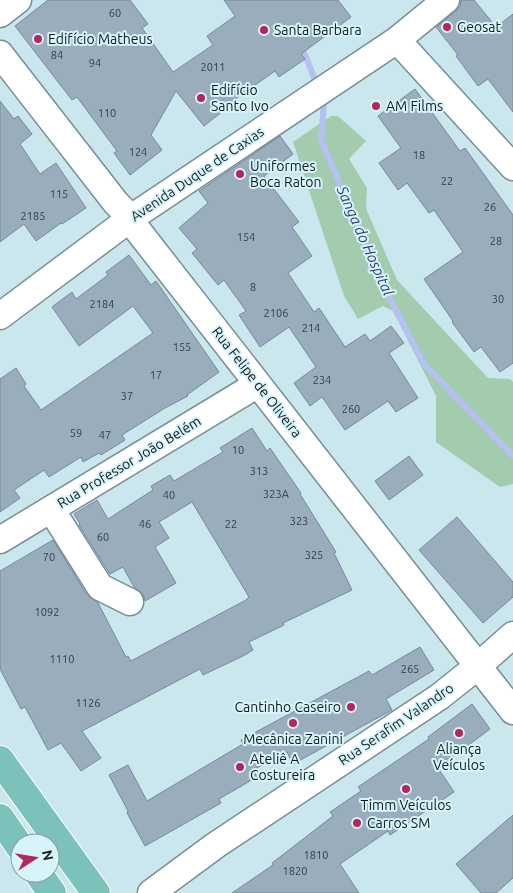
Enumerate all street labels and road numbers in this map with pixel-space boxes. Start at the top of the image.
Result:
street label: Avenida Duque de Caxias [127,123,267,225]
street label: Rua Felipe de Oliveira [209,324,305,440]
street label: Rua Professor João Belém [54,413,204,511]
street label: Rua Serafim Valandro [336,680,456,768]

